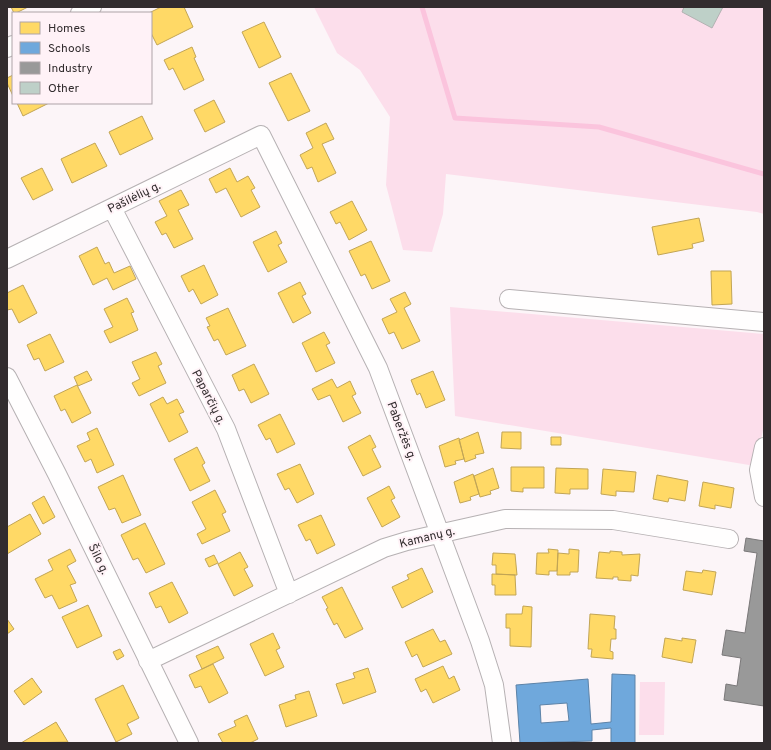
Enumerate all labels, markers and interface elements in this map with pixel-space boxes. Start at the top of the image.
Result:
legend [12,12,152,104]
text: Homes [48,21,85,37]
text: Schools [48,41,90,57]
text: Industry [48,61,93,77]
text: Other [48,81,80,97]
street label: Pašilėlių g. [105,178,164,218]
street label: Paparčių g. [187,367,229,428]
street label: Paberžės g. [383,400,420,463]
street label: Kamanų g. [398,523,457,553]
street label: Šilo g. [84,541,113,578]

